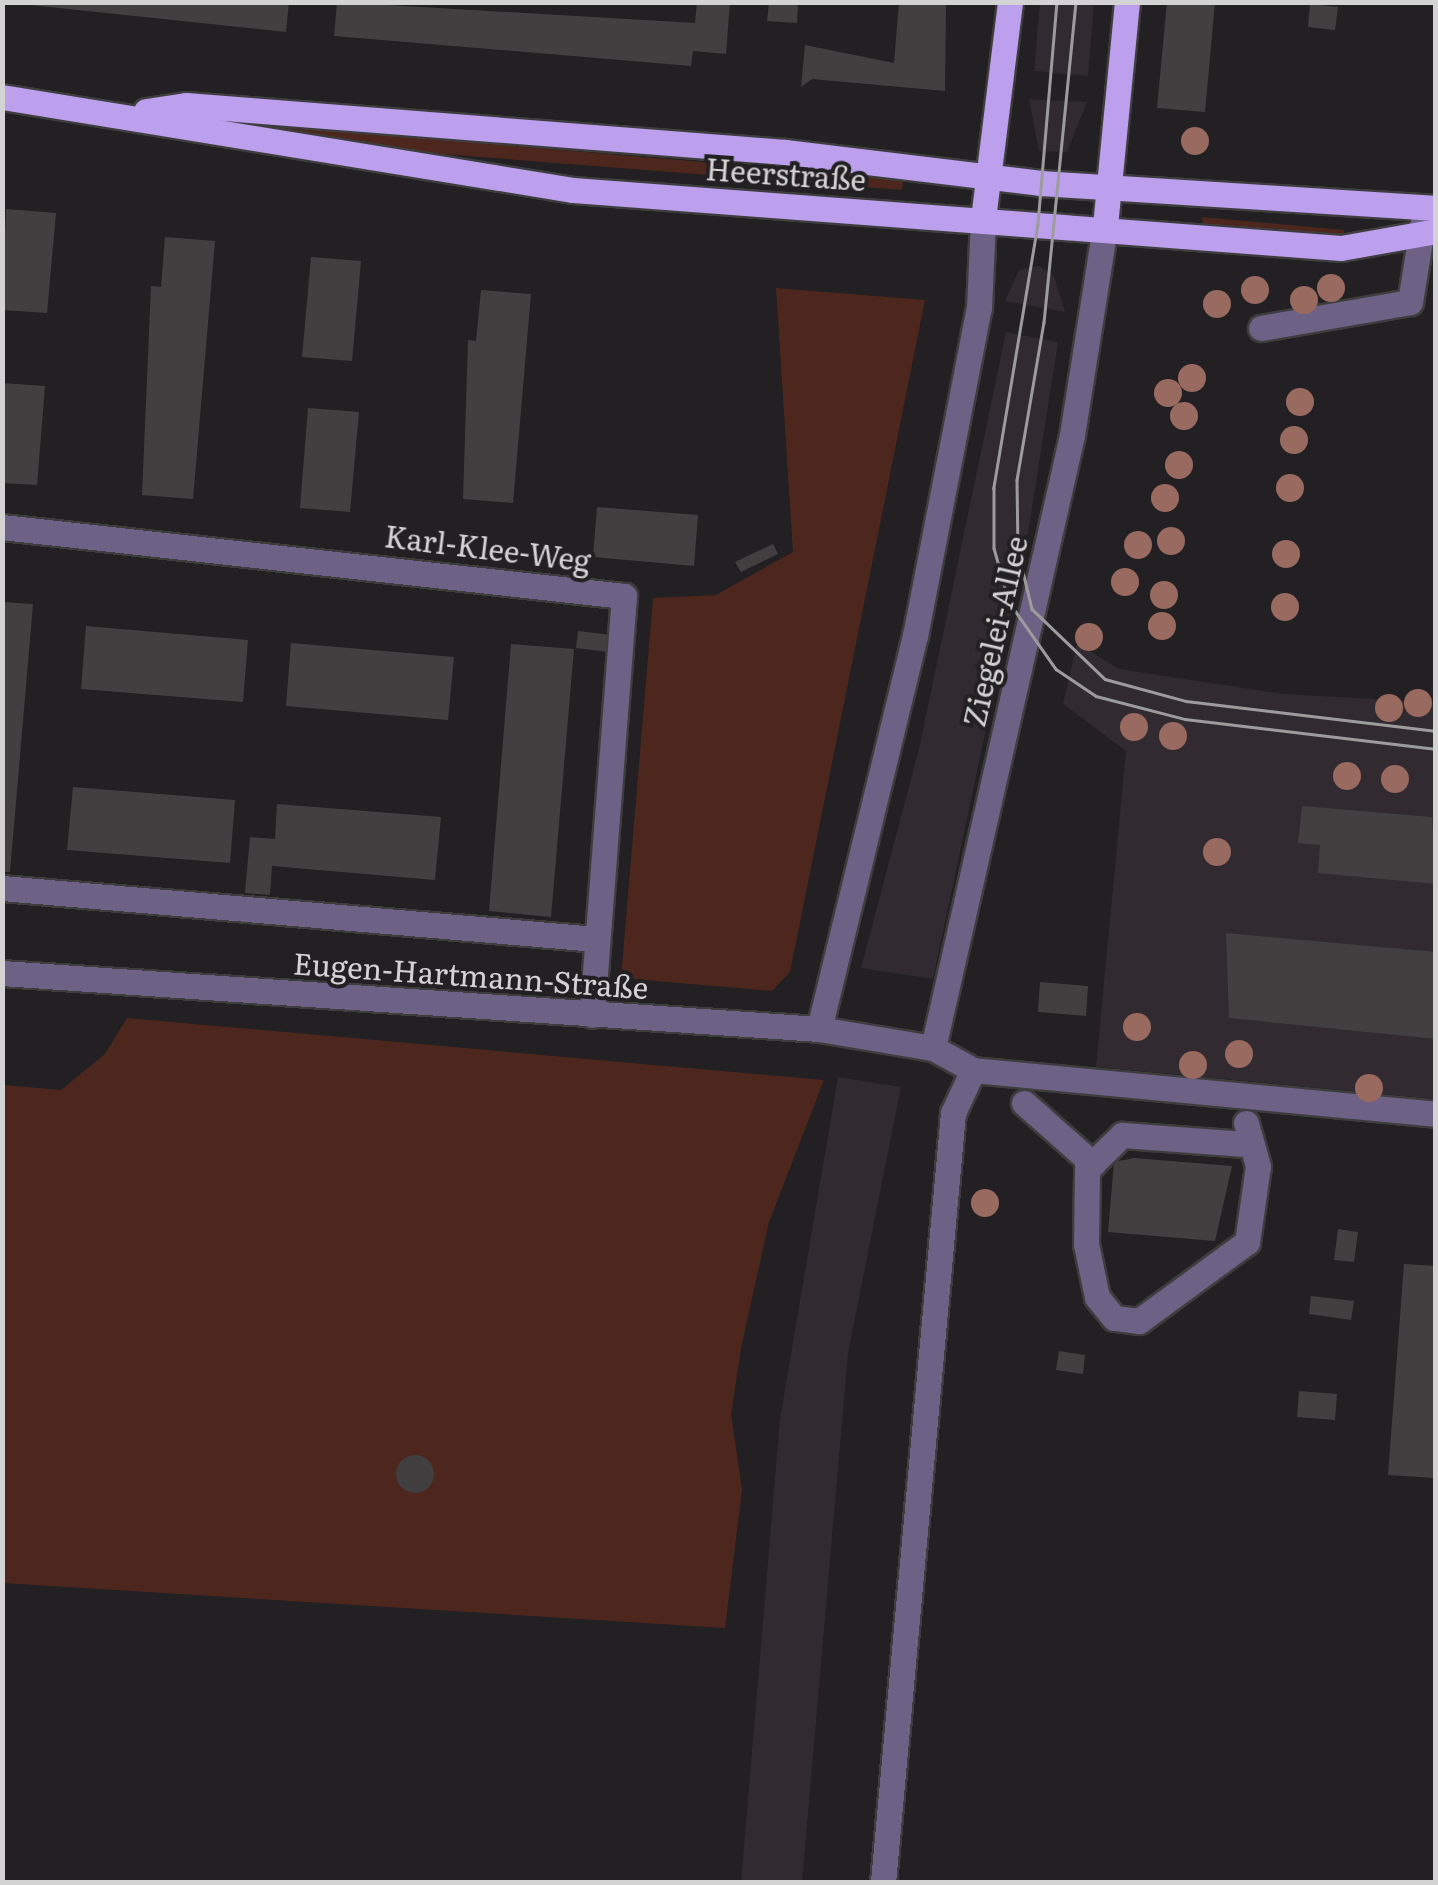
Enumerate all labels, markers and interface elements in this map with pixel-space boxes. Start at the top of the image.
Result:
street label: Heerstraße [704,149,868,197]
street label: Karl-Klee-Weg [383,516,593,578]
street label: Ziegelei-Allee [955,532,1033,730]
street label: Eugen-Hartmann-Straße [292,944,650,1004]

